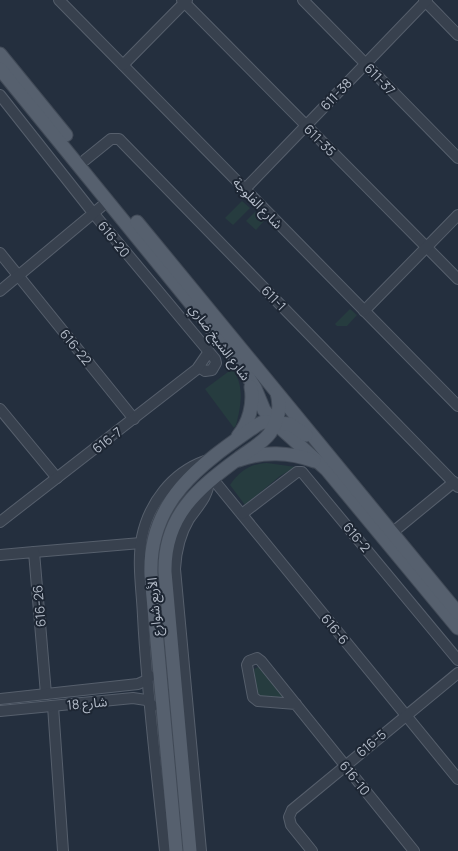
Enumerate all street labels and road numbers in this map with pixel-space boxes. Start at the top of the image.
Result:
street label: 611-37 [361,59,399,99]
street label: 611-38 [316,74,356,114]
street label: 611-35 [300,120,340,160]
street label: شارع الفلوجة [228,173,287,234]
street label: 616-20 [94,217,134,261]
street label: 611-1 [258,281,290,315]
street label: شارع الشيخ ضاري [184,300,255,385]
street label: 616-22 [56,325,96,369]
street label: 616-7 [88,423,126,457]
street label: 616-2 [339,518,375,556]
street label: الأربع شوارع [142,577,168,637]
street label: 616-26 [28,584,50,628]
street label: 616-6 [317,610,353,648]
street label: شارع 18 [66,692,108,716]
street label: 616-5 [352,725,390,761]
street label: 616-10 [336,757,374,799]

